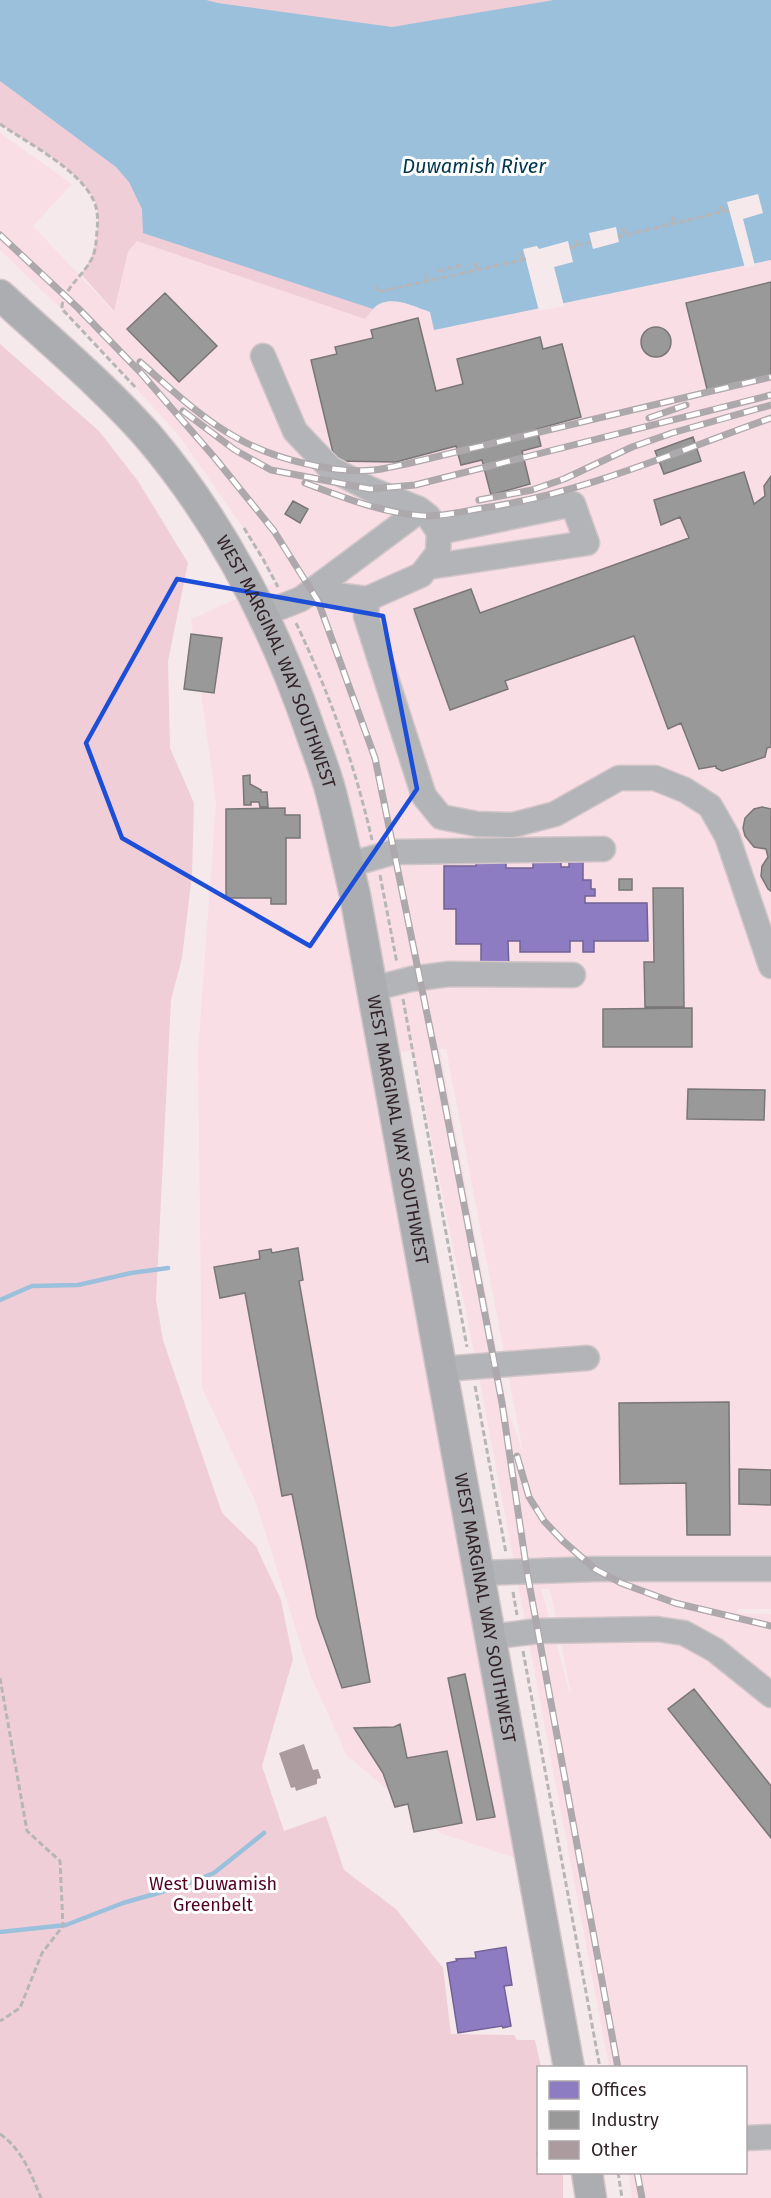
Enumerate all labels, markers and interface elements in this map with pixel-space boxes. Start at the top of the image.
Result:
water label: Duwamish River [402,154,547,178]
street label: WEST MARGINAL WAY SOUTHWEST [211,531,340,791]
street label: WEST MARGINAL WAY SOUTHWEST [362,993,433,1267]
street label: WEST MARGINAL WAY SOUTHWEST [450,1471,521,1745]
park label: West Duwamish Greenbelt [149,1873,277,1916]
legend [537,2066,747,2174]
text: Offices [591,2079,646,2101]
text: Industry [591,2109,659,2131]
text: Other [591,2139,637,2161]

